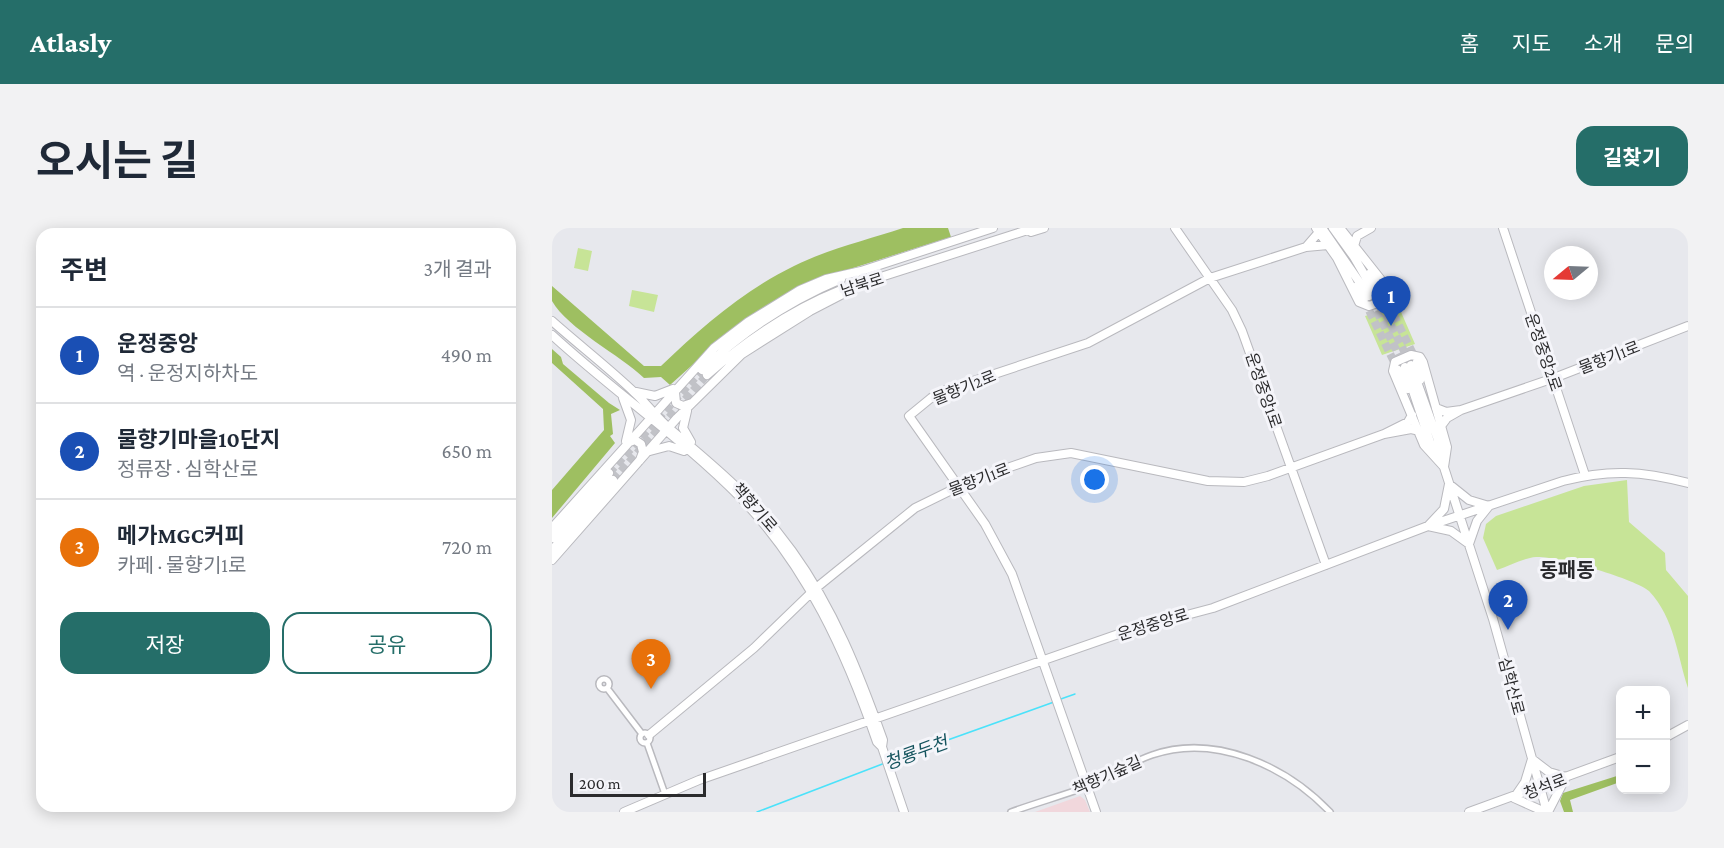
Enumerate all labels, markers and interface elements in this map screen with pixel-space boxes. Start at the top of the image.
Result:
text: Atlasly [30,27,111,58]
text: 홈 [1460,32,1479,56]
text: 지도 [1512,32,1551,56]
text: 소개 [1584,32,1622,56]
text: 문의 [1655,32,1694,56]
button: 길찾기 [1576,126,1688,186]
text: 오시는 길 [36,137,199,184]
north arrow [1544,246,1598,300]
text: 주변 [60,256,108,285]
text: 3개 결과 [424,258,492,280]
street label: 남북로 [839,269,886,299]
pin: 1 [1372,276,1410,326]
street label: 운정중앙2로 [1522,311,1565,394]
text: 운정중앙 [117,331,198,356]
street label: 물향기1로 [1576,338,1642,377]
text: 1 [76,344,83,366]
text: 490 m [441,344,492,366]
street label: 운정중앙1로 [1243,350,1284,430]
text: 역 · 운정지하차도 [117,362,258,384]
street label: 물향기2로 [930,367,998,408]
text: 물향기마을10단지 [117,427,280,452]
text: 2 [74,440,85,462]
text: 650 m [442,440,492,462]
text: 정류장 · 심학산로 [117,458,258,480]
street label: 물향기1로 [946,460,1012,499]
your location [1080,465,1109,494]
street label: 책향기로 [729,480,781,535]
text: 메가MGC커피 [117,523,245,548]
text: 3 [75,536,84,558]
text: 720 m [442,536,492,558]
text: 카페 · 물향기1로 [117,554,246,576]
district label: 동패동 [1539,559,1595,581]
pin: 2 [1488,580,1528,630]
street label: 운정중앙로 [1115,606,1191,643]
button: 저장 [60,612,270,674]
button: 공유 [282,612,492,674]
pin: 3 [632,640,670,689]
street label: 심학산로 [1496,655,1527,717]
map controls [1616,686,1670,794]
button: + [1616,686,1670,740]
water label: 청룡두천 [881,731,953,774]
button: − [1616,740,1670,794]
street label: 책향기숲길 [1070,753,1144,798]
scale bar [570,770,706,798]
street label: 청석로 [1522,771,1569,802]
text: 200 m [579,775,621,792]

